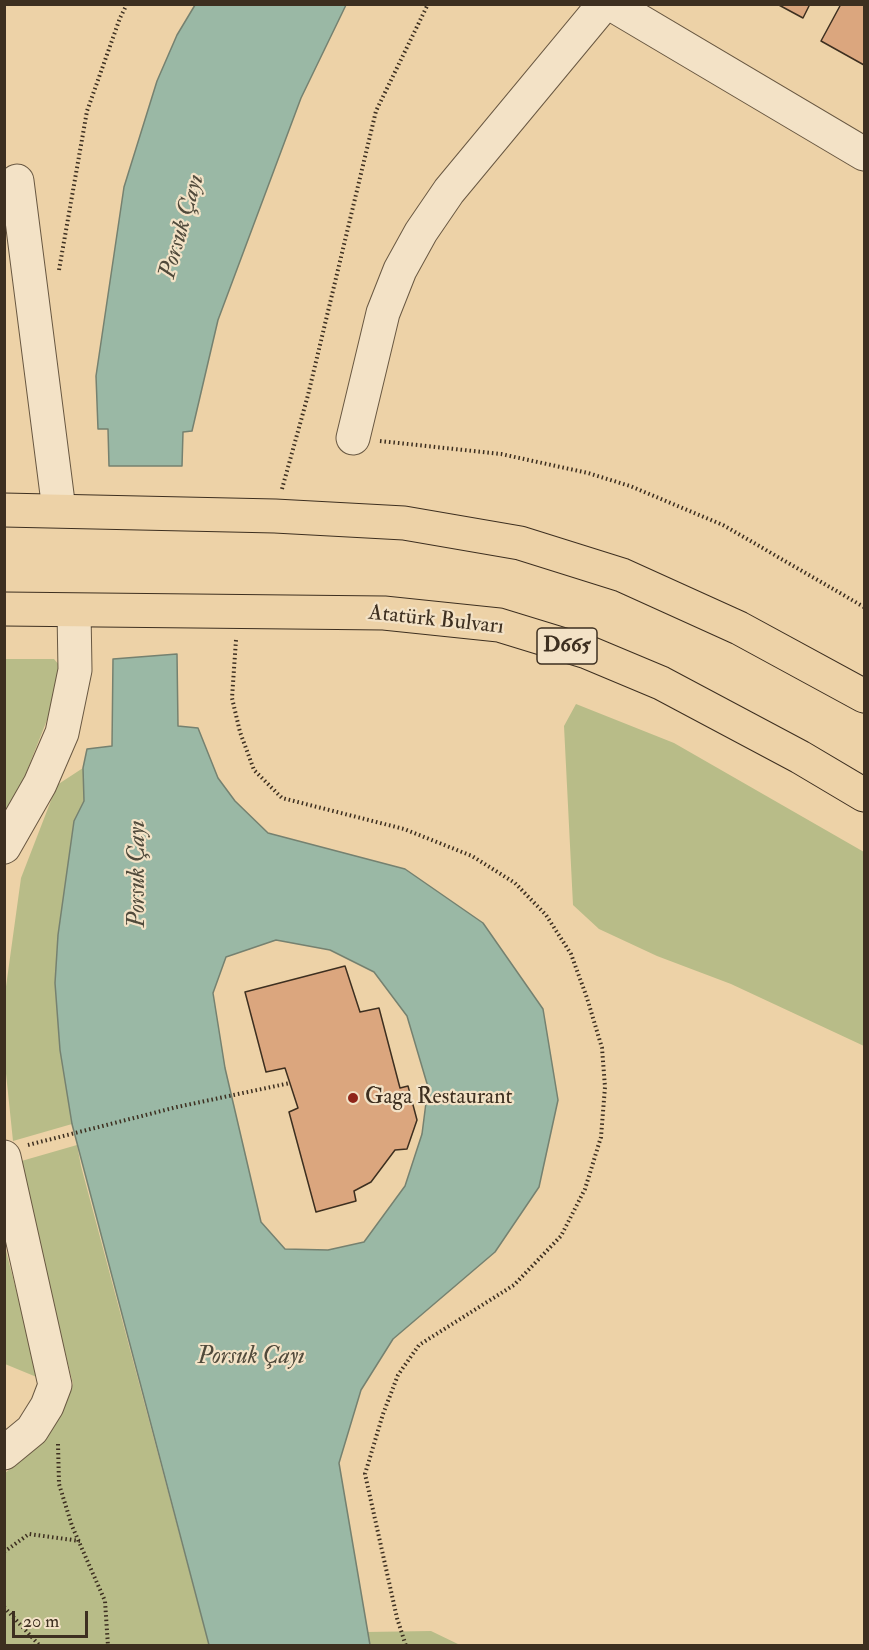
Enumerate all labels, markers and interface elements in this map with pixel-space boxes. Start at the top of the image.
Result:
water label: Porsuk Çayı [154,171,212,283]
street label: Atatürk Bulvarı [367,601,505,641]
road number: D665 [537,628,597,664]
water label: Porsuk Çayı [125,820,153,928]
place label: Gaga Restaurant [365,1085,513,1111]
marker: Gaga Restaurant [346,1091,360,1105]
water label: Porsuk Çayı [197,1344,305,1372]
scale bar [15,1599,92,1637]
text: 20 m [23,1610,59,1633]

